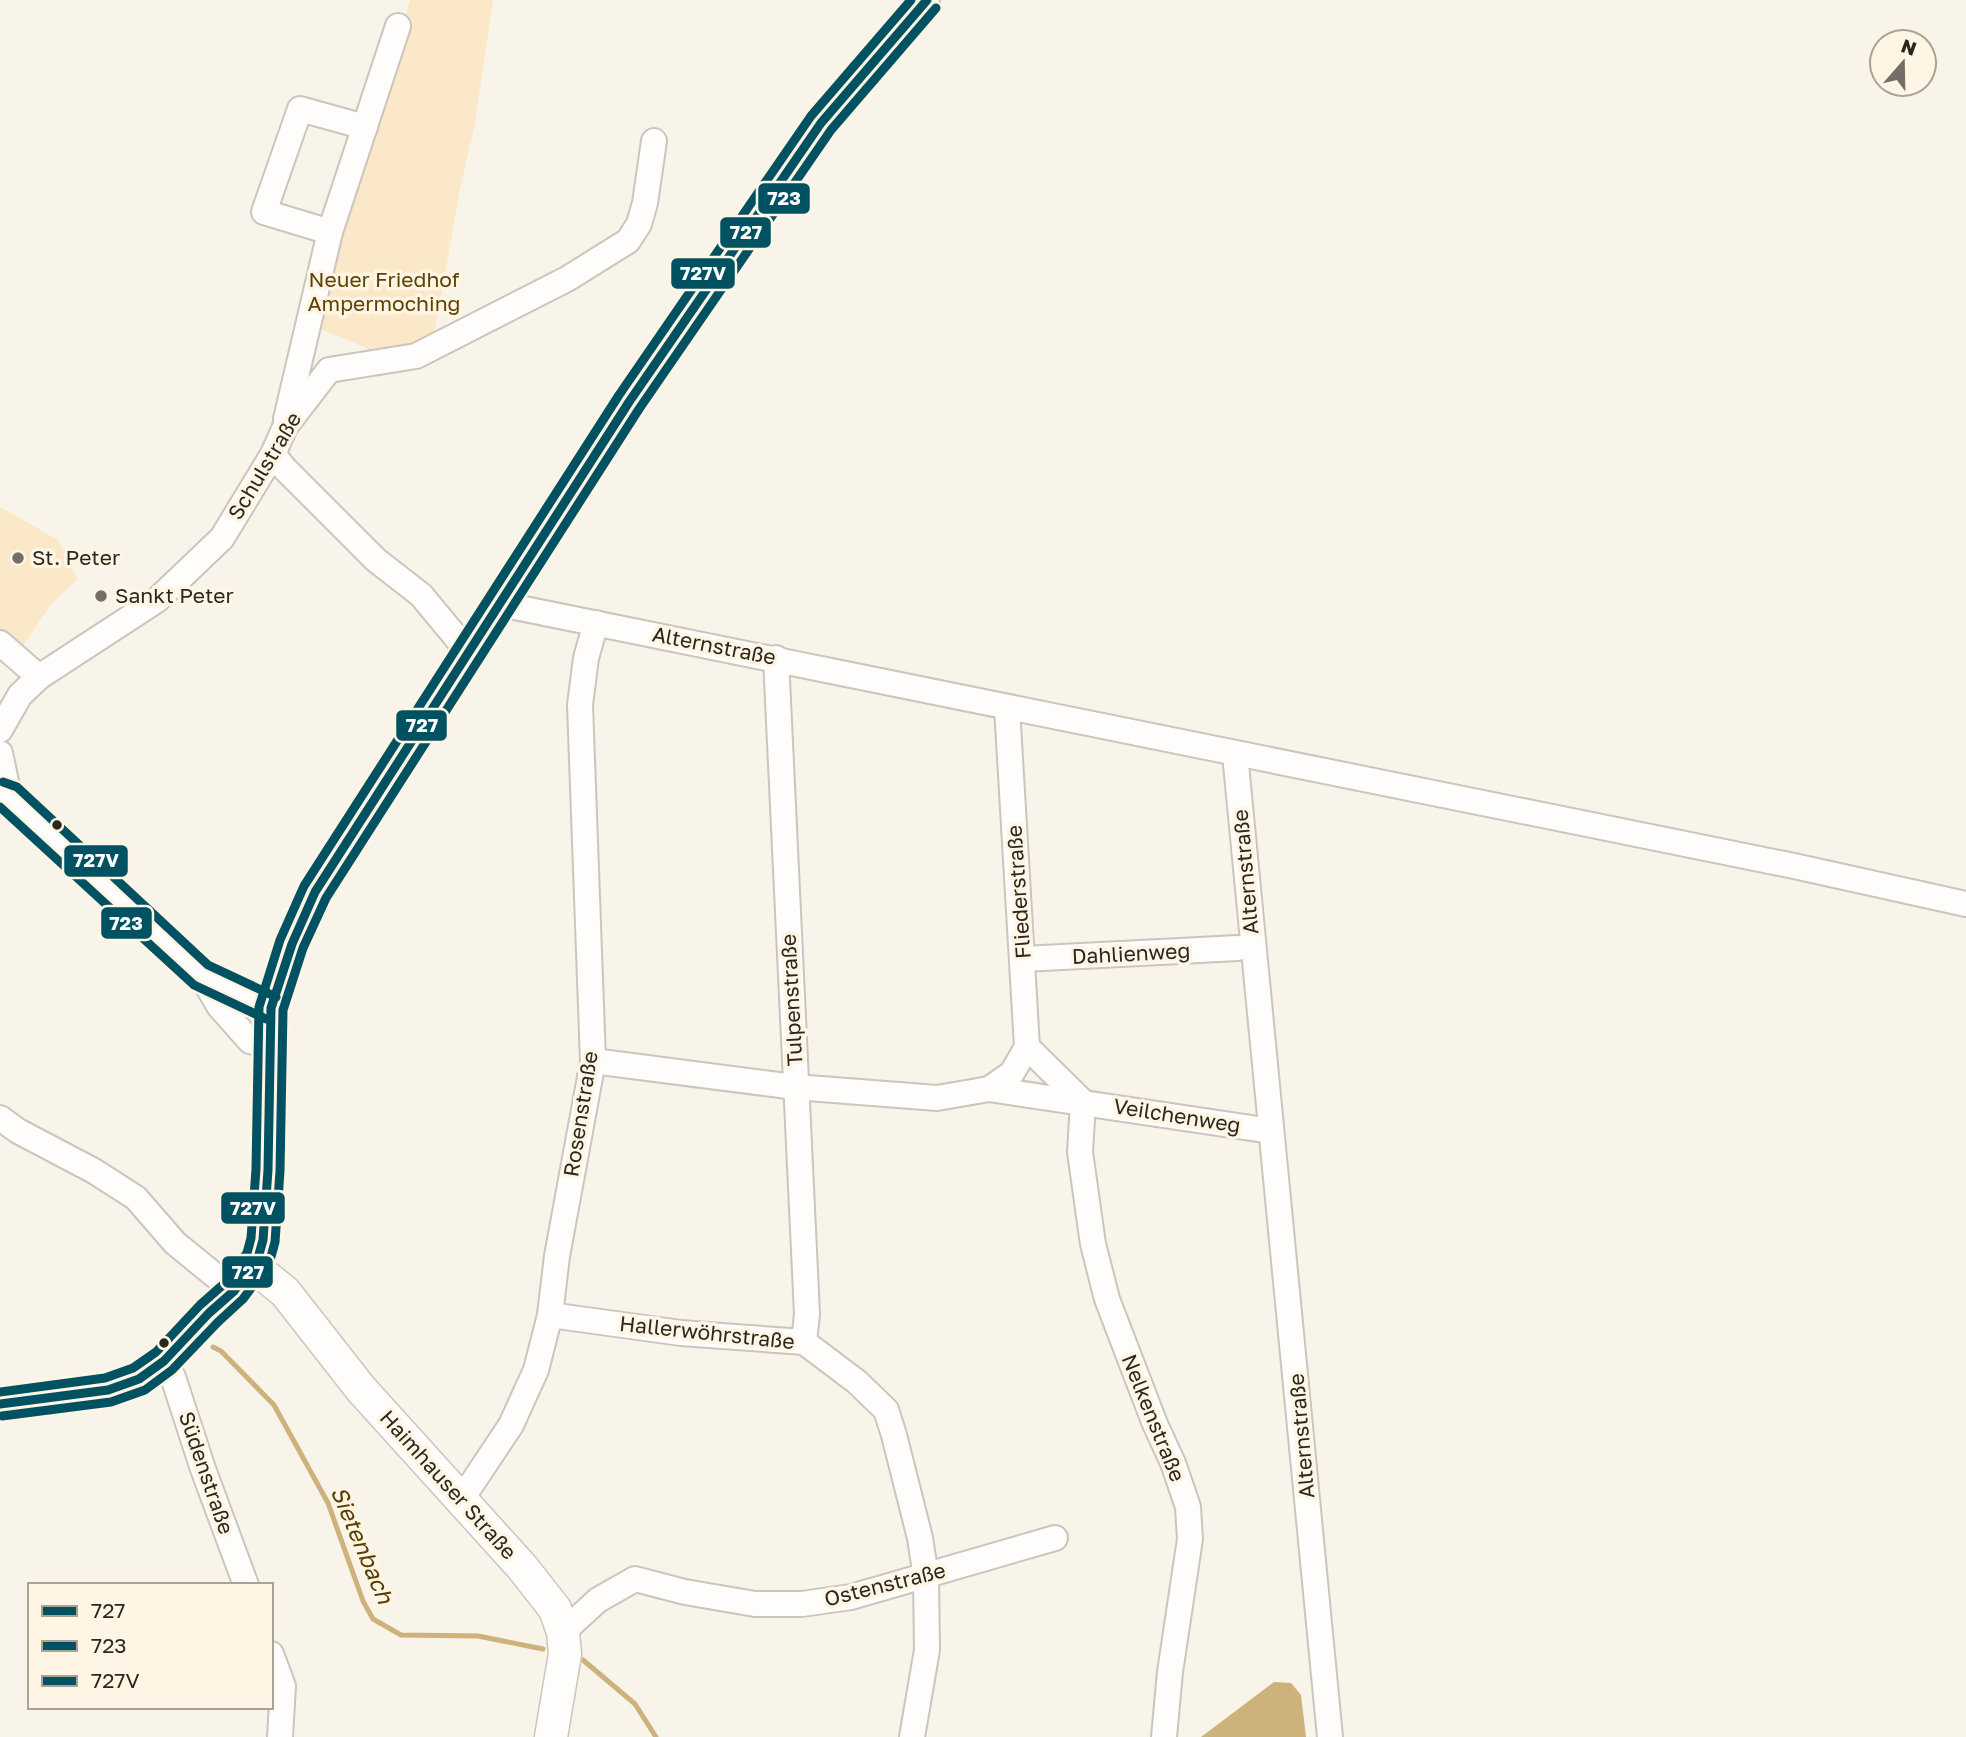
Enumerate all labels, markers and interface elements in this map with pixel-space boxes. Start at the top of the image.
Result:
north arrow [1868,28,1938,98]
text: N [1898,33,1920,60]
line badge: 723 [757,182,811,215]
text: 723 [767,186,801,209]
line badge: 727 [719,216,772,249]
text: 727 [730,220,762,243]
line badge: 727V [670,257,736,290]
text: 727V [680,261,726,284]
park label: Neuer Friedhof Ampermoching [308,266,460,316]
street label: Schulstraße [222,407,306,524]
place label: St. Peter [32,544,120,570]
marker: St. Peter [10,550,26,566]
place label: Sankt Peter [115,582,234,608]
marker: Sankt Peter [93,588,109,604]
street label: Alternstraße [650,620,778,670]
line badge: 727 [395,709,448,742]
text: 727 [406,713,438,736]
street label: Alternstraße [1227,809,1263,936]
unlabelled marker [50,818,64,832]
street label: Fliederstraße [1000,824,1036,960]
line badge: 727V [63,844,129,878]
text: 727V [73,848,119,871]
line badge: 723 [100,906,153,940]
text: 723 [109,911,143,934]
street label: Tulpenstraße [775,933,807,1067]
street label: Dahlienweg [1071,937,1191,969]
street label: Rosenstraße [557,1049,603,1178]
street label: Veilchenweg [1112,1092,1243,1138]
line badge: 727V [220,1191,286,1225]
text: 727V [230,1196,276,1219]
line badge: 727 [221,1255,274,1289]
text: 727 [232,1260,264,1283]
street label: Hallerwöhrstraße [618,1310,796,1354]
unlabelled marker [157,1336,171,1350]
street label: Nelkenstraße [1117,1350,1191,1485]
street label: Alternstraße [1283,1373,1319,1500]
street label: Haimhauser Straße [375,1404,523,1564]
street label: Südenstraße [174,1408,240,1537]
water label: Sietenbach [326,1482,401,1608]
street label: Ostenstraße [822,1556,948,1612]
legend [28,1583,273,1709]
text: 727 [91,1597,125,1623]
text: 723 [91,1632,127,1658]
text: 727V [91,1667,140,1693]

